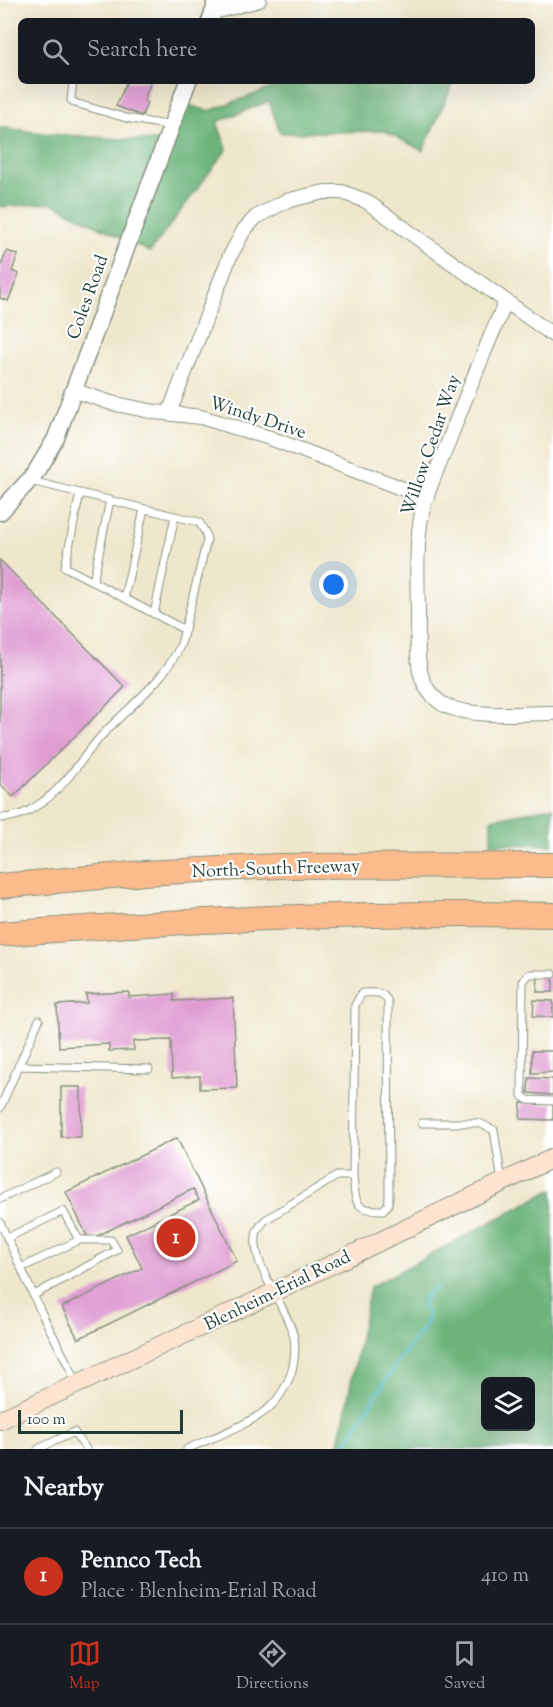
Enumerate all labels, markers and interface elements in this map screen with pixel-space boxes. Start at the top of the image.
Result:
search box [18,18,535,84]
icon: search [39,35,72,68]
text: Search here [87,35,197,67]
street label: Coles Road [62,252,116,344]
street label: Willow Cedar Way [396,372,468,520]
street label: Windy Drive [206,391,309,447]
your location [319,570,348,599]
street label: North-South Freeway [192,854,361,886]
pin: 1 [156,1216,195,1260]
street label: Blenheim-Erial Road [200,1245,356,1339]
map controls [481,1377,535,1431]
button: layers [481,1377,535,1431]
scale bar [18,1407,183,1434]
text: 100 m [27,1409,66,1432]
text: Nearby [24,1470,104,1507]
text: Pennco Tech [81,1546,202,1578]
text: 1 [40,1562,47,1591]
text: 410 m [481,1562,529,1591]
text: Place · Blenheim-Erial Road [81,1578,317,1607]
tab: Map [68,1637,101,1696]
tab: Directions [236,1637,309,1696]
tab: Saved [444,1637,485,1696]

